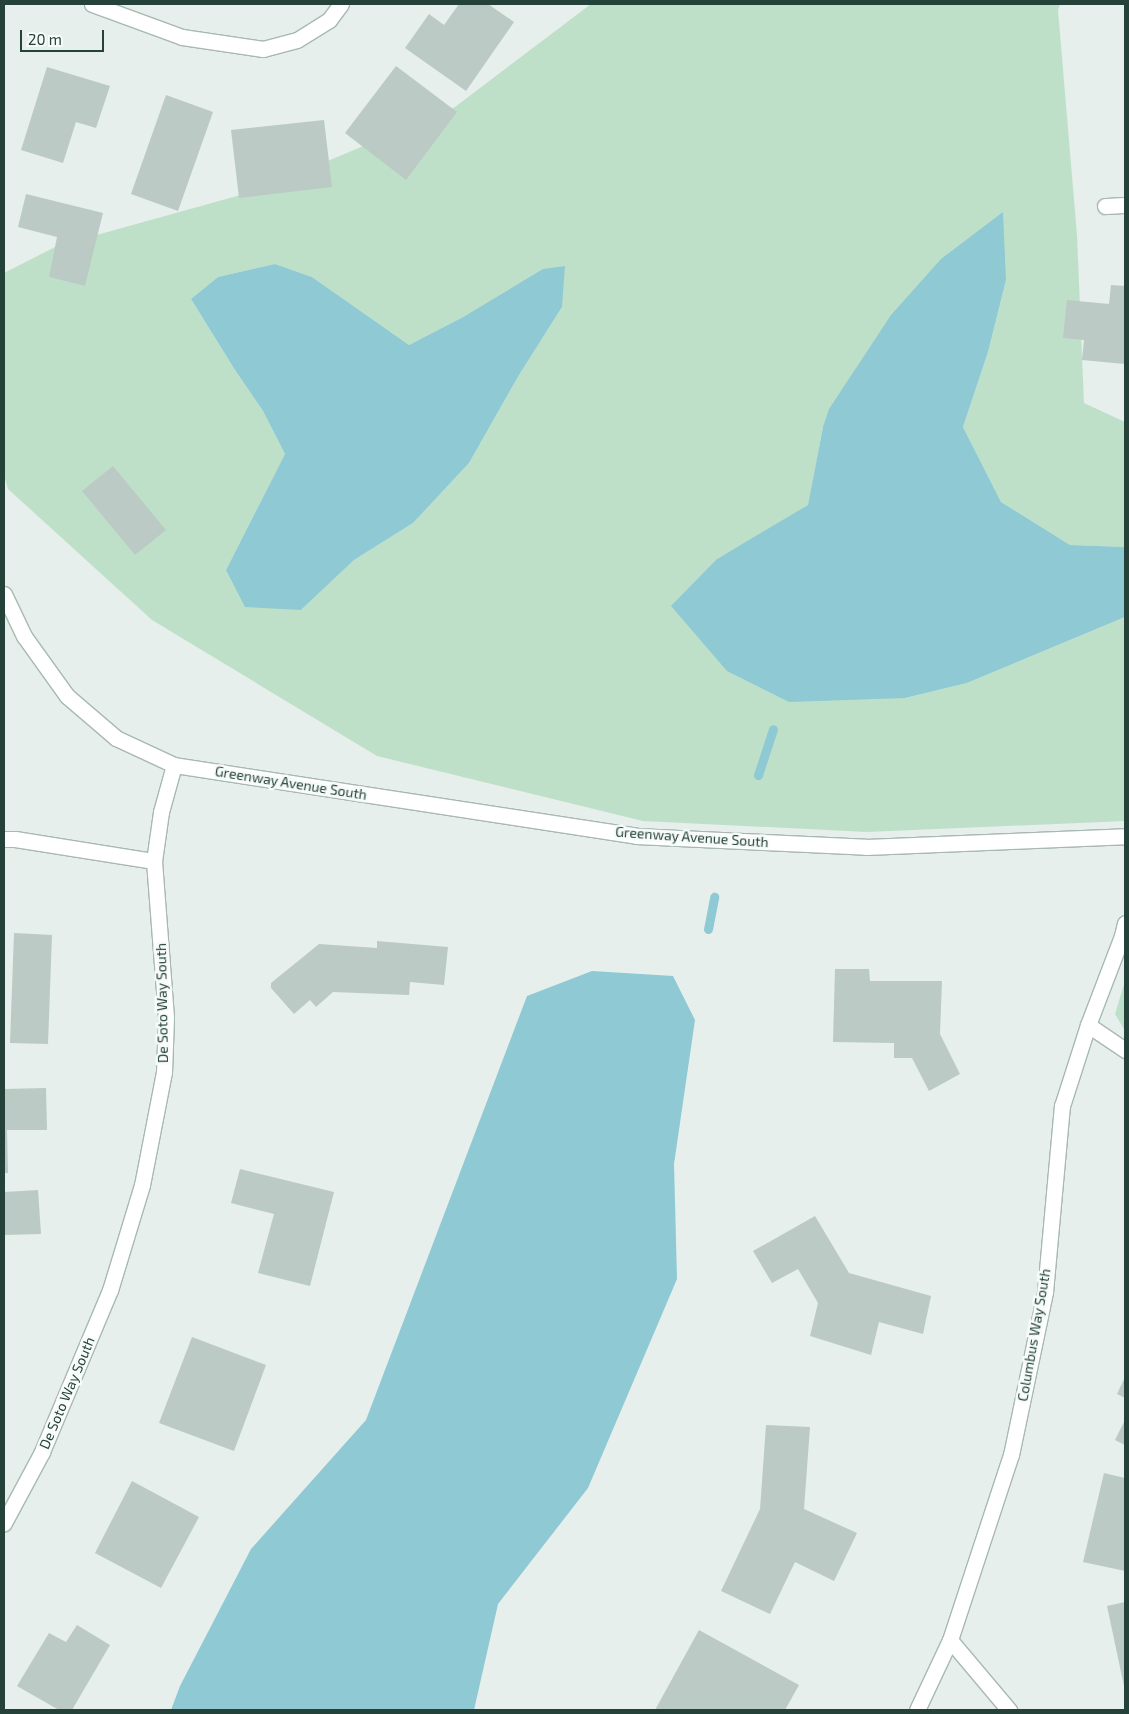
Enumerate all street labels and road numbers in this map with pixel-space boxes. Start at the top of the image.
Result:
street label: Greenway Avenue South [213,763,369,803]
street label: Greenway Avenue South [614,823,770,851]
street label: De Soto Way South [153,943,171,1063]
street label: Columbus Way South [1014,1267,1054,1403]
street label: De Soto Way South [36,1334,98,1452]

